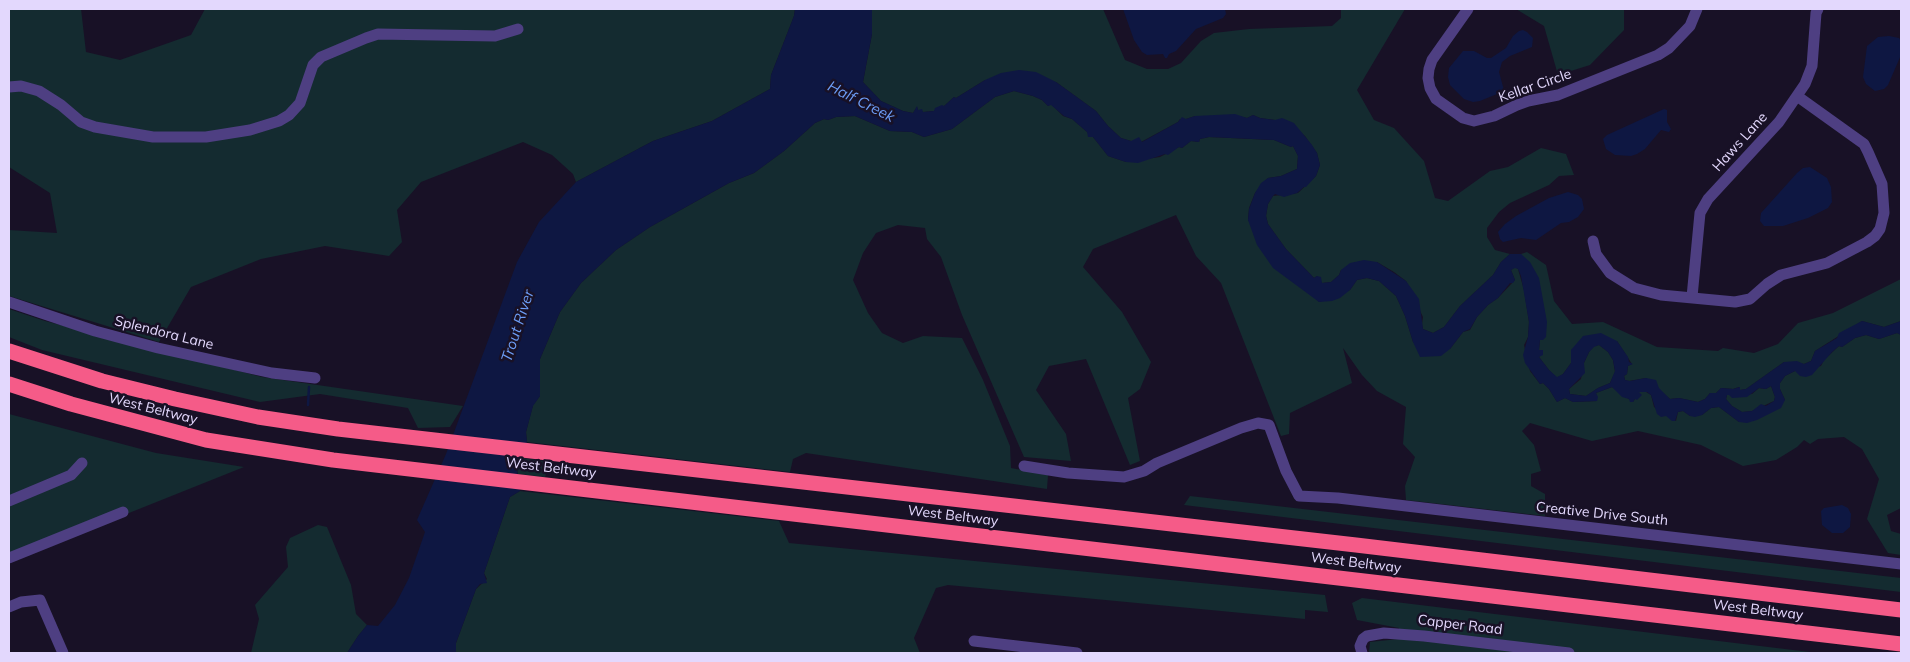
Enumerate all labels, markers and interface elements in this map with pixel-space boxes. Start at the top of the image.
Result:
street label: Kellar Circle [1496,66,1574,106]
water label: Half Creek [825,77,897,127]
street label: Haws Lane [1709,109,1771,175]
water label: Trout River [498,288,538,364]
street label: Splendora Lane [113,313,215,353]
street label: West Beltway [107,390,199,428]
street label: West Beltway [505,454,597,482]
street label: Creative Drive South [1535,499,1669,529]
street label: West Beltway [907,502,999,530]
street label: West Beltway [1310,549,1402,577]
street label: West Beltway [1712,596,1804,624]
street label: Capper Road [1417,611,1503,639]

